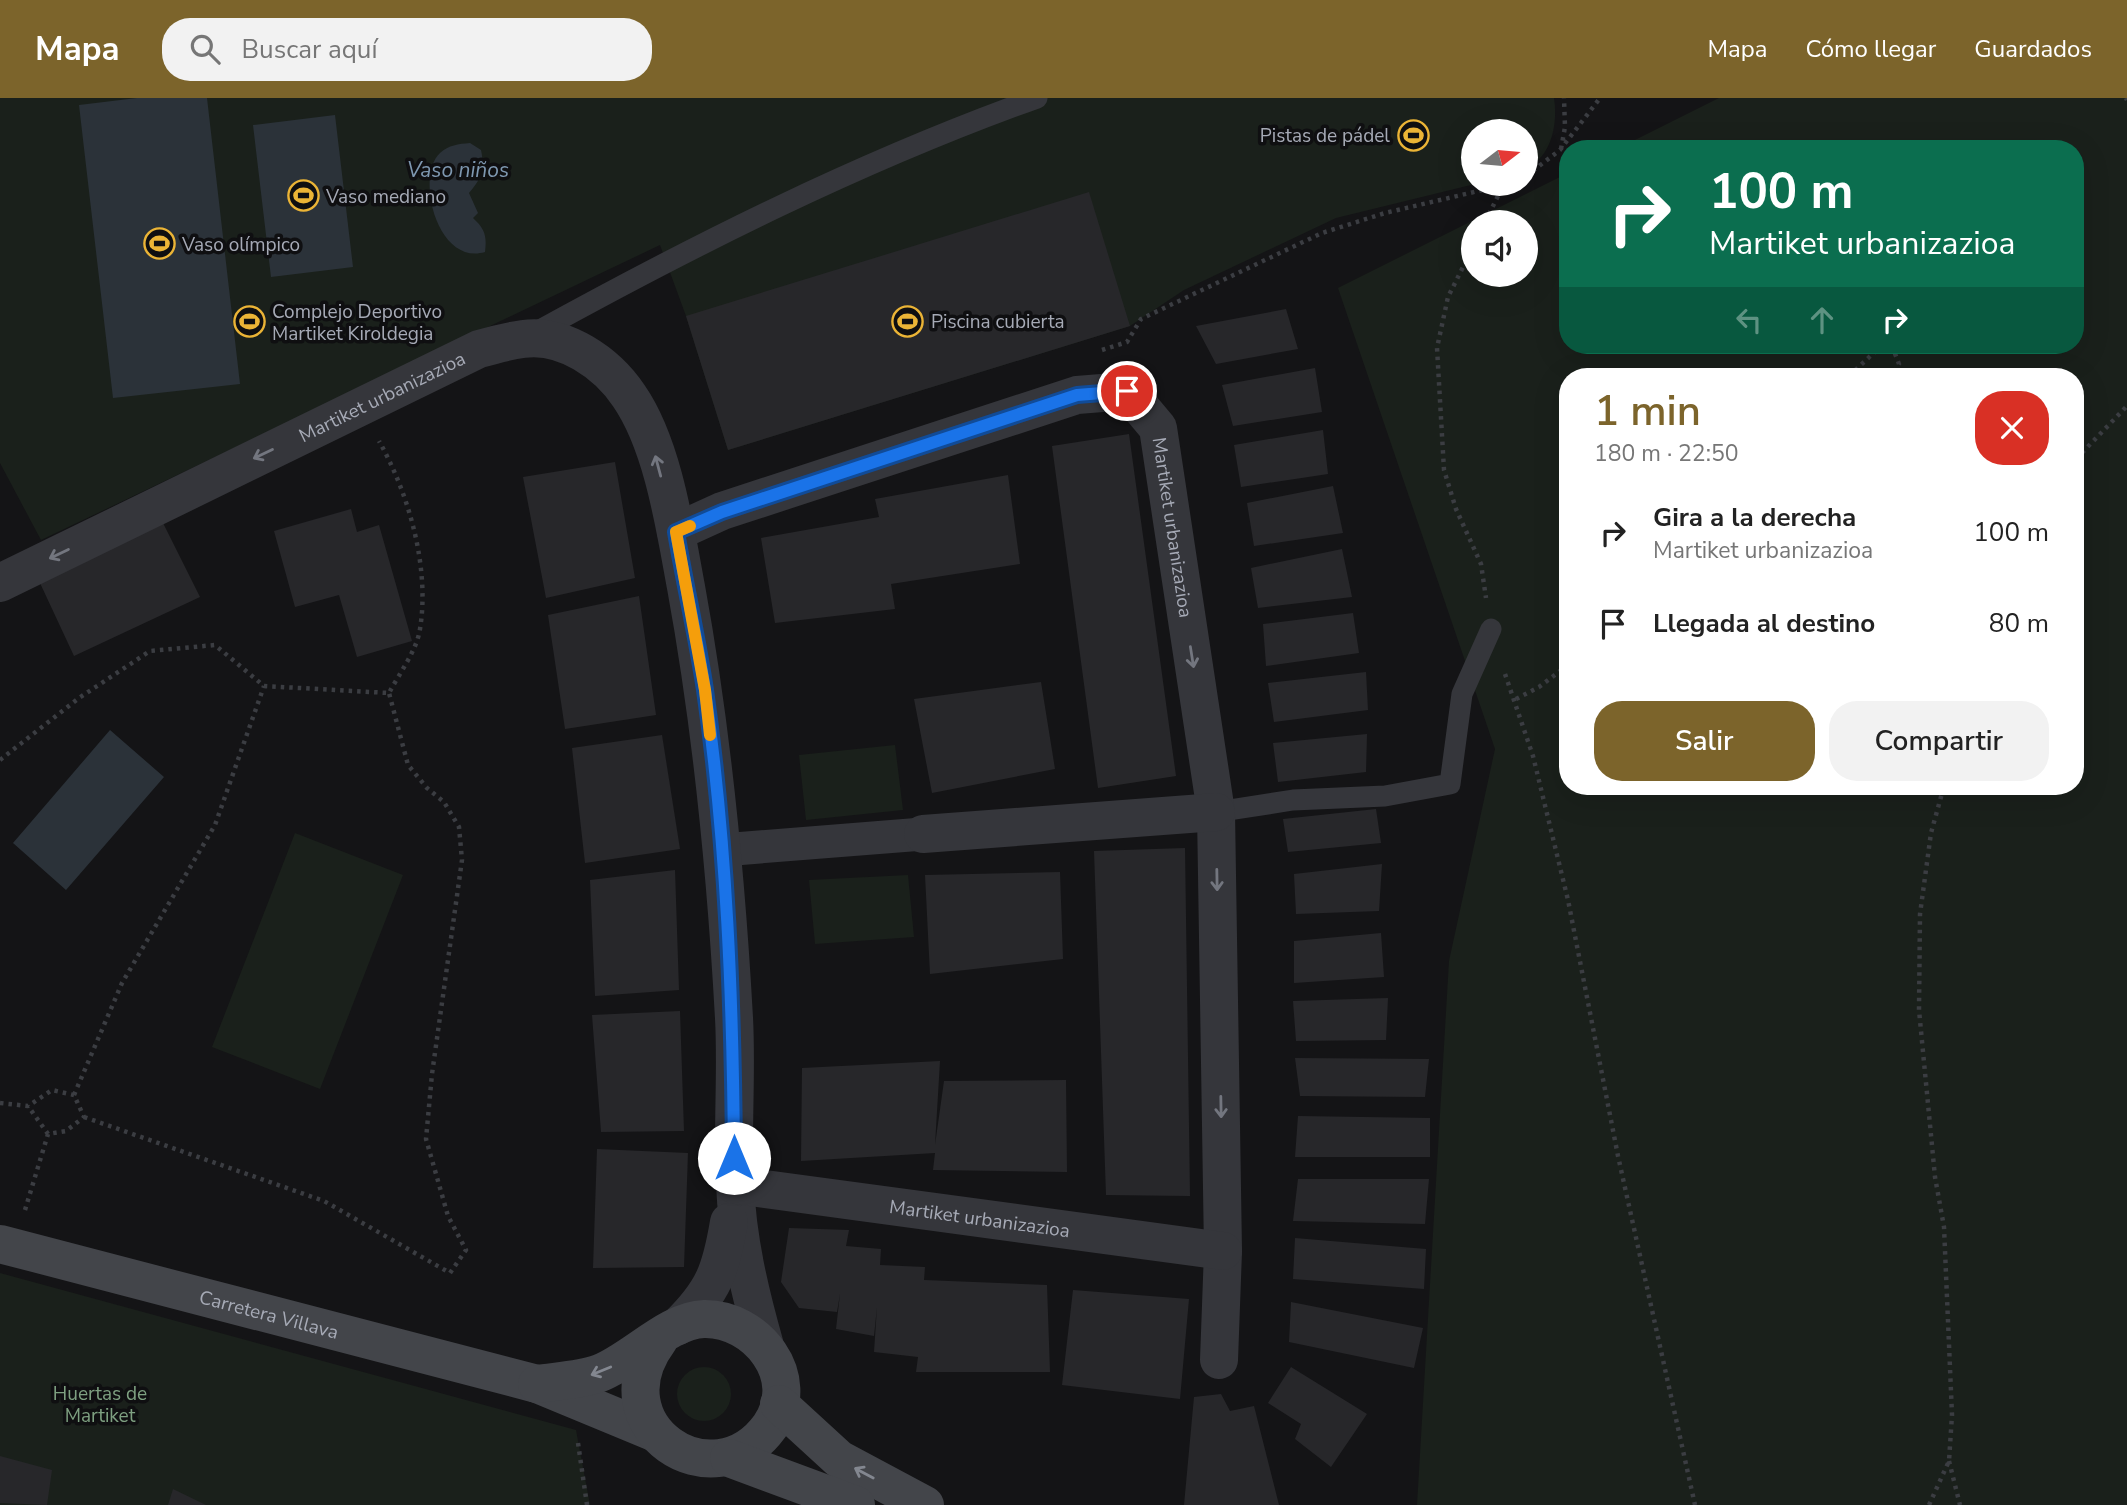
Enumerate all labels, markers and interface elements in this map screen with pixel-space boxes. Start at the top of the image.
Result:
search box [162,18,652,81]
text: Mapa [35,27,120,72]
icon: search [186,30,224,68]
text: Buscar aquí [242,32,377,67]
text: Mapa [1707,33,1767,65]
text: Cómo llegar [1805,33,1936,65]
text: Guardados [1974,33,2092,65]
sports icon: Pistas de pádel [1396,118,1430,152]
north arrow [1461,119,1538,196]
map controls [1461,119,1538,287]
place label: Pistas de pádel [1260,123,1390,149]
water label: Vaso niños [407,156,509,184]
text: 100 m [1709,158,1853,225]
icon: right [1594,168,1685,259]
sports icon: Vaso mediano [286,179,320,213]
place label: Vaso mediano [325,184,446,210]
button: sound [1461,210,1538,287]
text: Martiket urbanizazioa [1709,222,2016,265]
sports icon: Vaso olímpico [142,227,176,261]
place label: Vaso olímpico [181,232,300,258]
place label: Complejo Deportivo Martiket Kiroldegia [272,299,442,347]
icon: left [1730,301,1768,339]
icon: ahead [1803,301,1841,339]
icon: right [1876,301,1914,339]
sports icon: Piscina cubierta [891,304,925,338]
sports icon: Complejo Deportivo Martiket Kiroldegia [232,305,266,339]
place label: Piscina cubierta [931,309,1065,335]
street label: Martiket urbanizazioa [295,346,470,449]
pin [1097,361,1157,421]
icon: arrive [1108,372,1146,410]
text: 1 min [1594,383,1701,440]
button: close [1975,391,2049,465]
street label: Martiket urbanizazioa [1146,436,1198,620]
text: 180 m · 22:50 [1594,438,1739,469]
one-way arrow [253,448,274,461]
one-way arrow [651,456,664,478]
text: Gira a la derecha [1653,500,1856,535]
icon: right [1594,514,1632,552]
text: 100 m [1973,515,2049,550]
text: Martiket urbanizazioa [1653,535,1873,566]
one-way arrow [49,548,70,561]
icon: arrive [1594,605,1632,643]
text: Llegada al destino [1653,606,1875,641]
text: 80 m [1989,606,2049,641]
one-way arrow [1186,645,1199,668]
button: Salir [1594,701,1815,781]
button: Compartir [1829,701,2049,781]
one-way arrow [1210,868,1224,891]
one-way arrow [1214,1096,1228,1119]
position arrow [697,1121,771,1195]
street label: Martiket urbanizazioa [888,1194,1072,1244]
street label: Carretera Villava [196,1284,341,1346]
one-way arrow [591,1365,612,1378]
park label: Huertas de Martiket [53,1381,147,1429]
one-way arrow [855,1466,875,1480]

